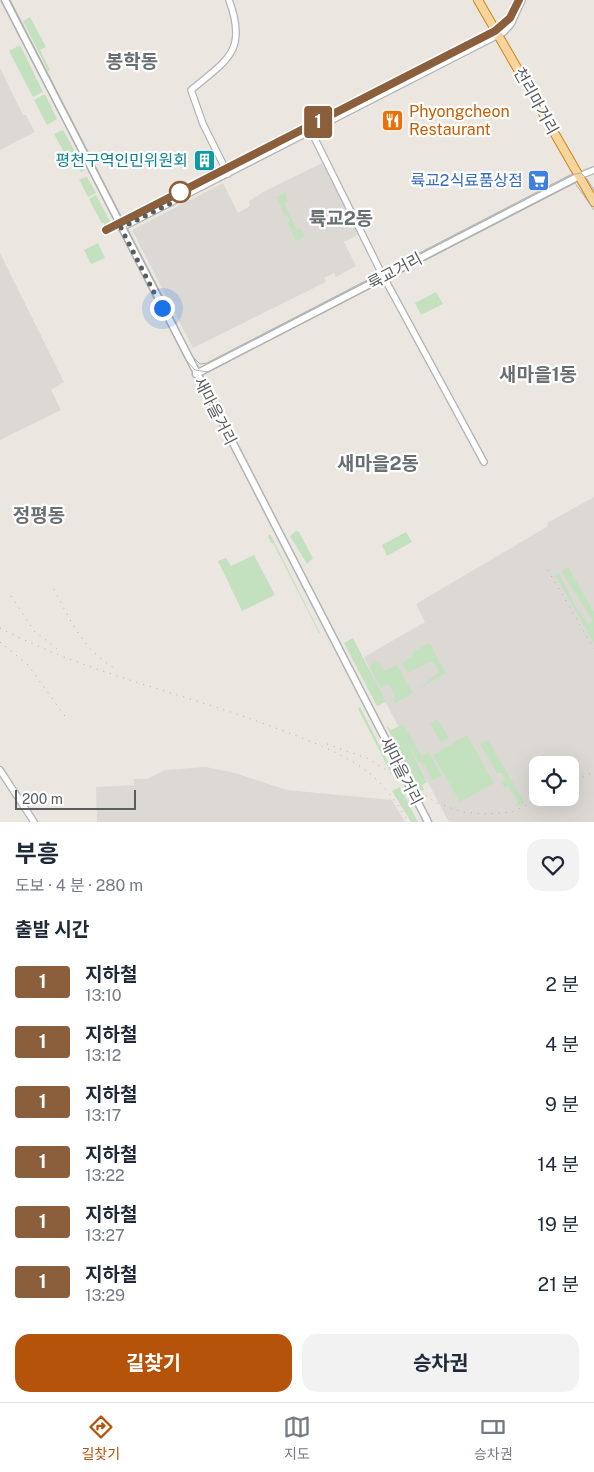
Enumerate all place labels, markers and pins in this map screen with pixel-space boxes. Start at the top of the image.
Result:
place label: Phyongcheon Restaurant [409,102,510,139]
restaurant icon: Phyongcheon Restaurant [381,108,405,132]
building icon: 평천구역인민위원회 [192,148,216,172]
place label: 평천구역인민위원회 [56,151,188,170]
supermarket icon: 륙교2식료품상점 [527,168,551,192]
place label: 륙교2식료품상점 [410,171,523,190]
unlabelled marker [169,181,191,203]

